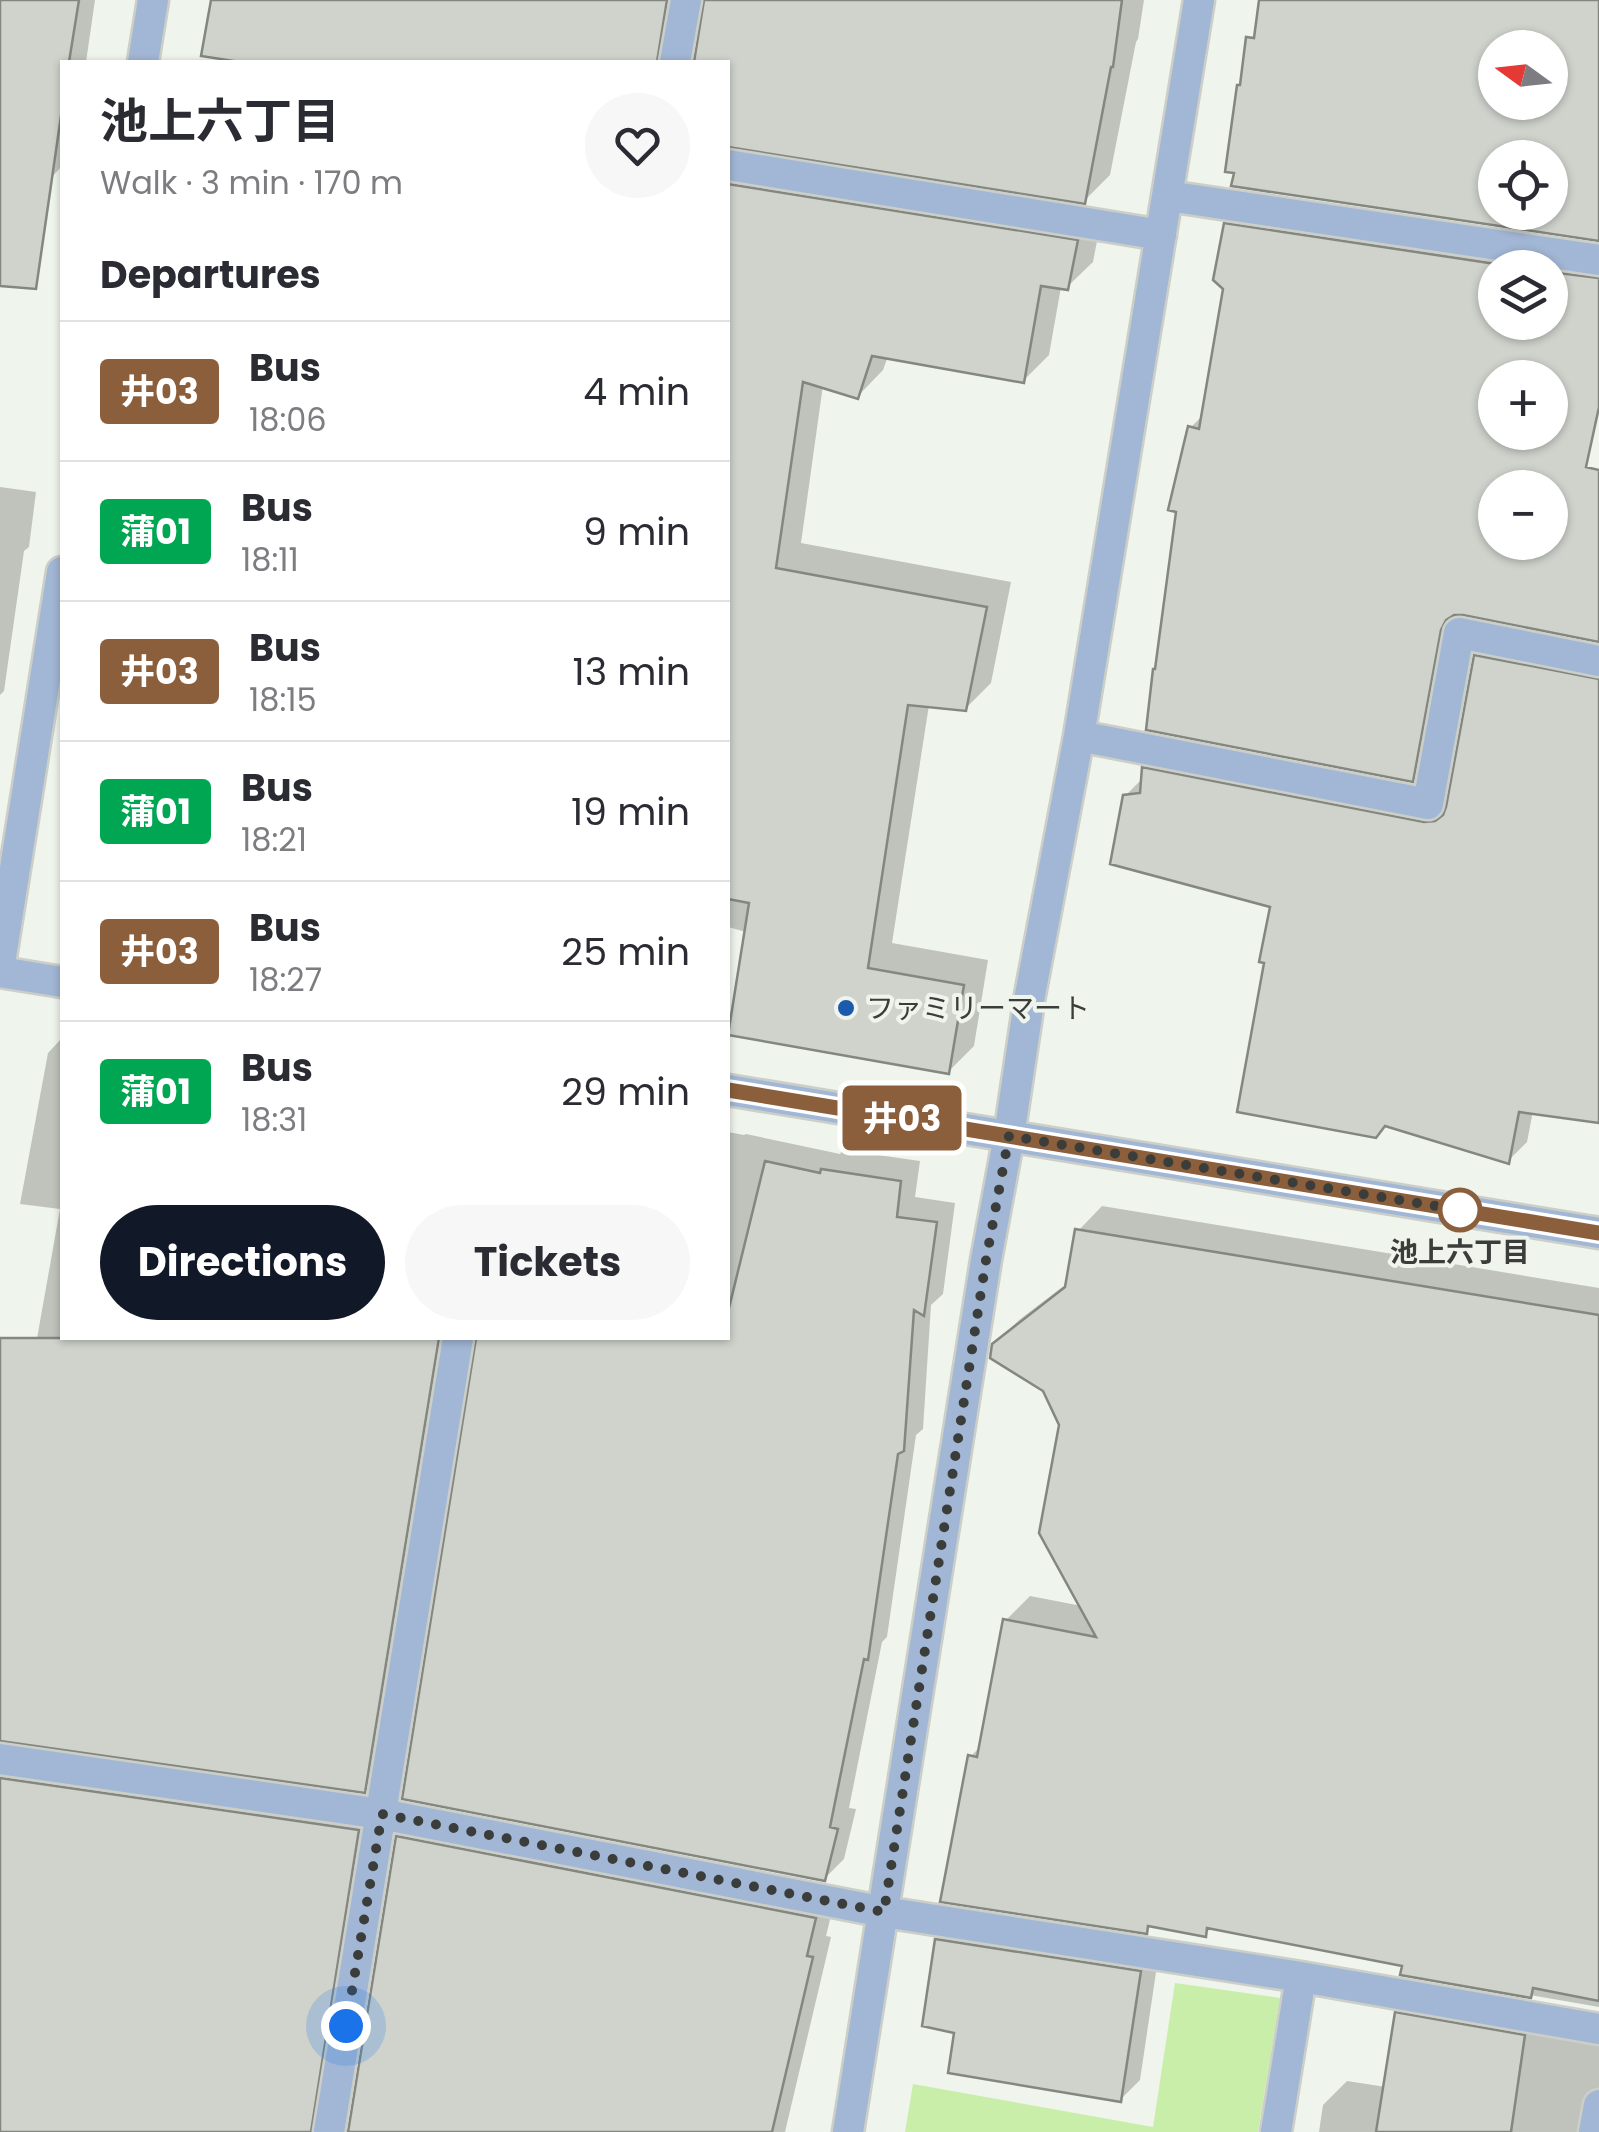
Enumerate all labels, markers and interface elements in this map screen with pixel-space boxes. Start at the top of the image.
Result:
north arrow [1478,30,1568,120]
map controls [1478,30,1568,560]
text: 池上六丁目 [100,88,340,155]
button: heart [585,93,690,198]
button: locate [1478,140,1568,230]
text: Walk · 3 min · 170 m [100,160,403,205]
text: Departures [100,248,321,301]
button: layers [1478,250,1568,340]
text: Bus [249,341,321,394]
button: + [1478,360,1568,450]
text: 4 min [583,365,690,418]
text: 井03 [120,367,199,416]
text: 18:06 [249,397,327,442]
button: − [1478,470,1568,560]
text: Bus [241,481,313,534]
text: 9 min [583,505,690,558]
text: 蒲01 [120,507,191,556]
text: 18:11 [241,537,299,582]
text: Bus [249,621,321,674]
text: 13 min [573,645,690,698]
text: 井03 [120,647,199,696]
text: 18:15 [249,677,317,722]
text: Bus [241,761,313,814]
text: 19 min [571,785,690,838]
text: 蒲01 [120,787,191,836]
text: 18:21 [241,817,307,862]
text: Bus [249,901,321,954]
text: 25 min [561,925,690,978]
text: 井03 [120,927,199,976]
text: 18:27 [249,957,322,1002]
place label: ファミリーマート [866,989,1090,1028]
marker: ファミリーマート [835,997,857,1019]
text: Bus [241,1041,313,1094]
text: 29 min [561,1065,690,1118]
text: 蒲01 [120,1067,191,1116]
line badge: 井03 [844,1086,960,1150]
text: 井03 [863,1094,942,1143]
text: 18:31 [241,1097,307,1142]
marker: 池上六丁目 [1439,1189,1481,1231]
button: Directions [100,1205,385,1320]
button: Tickets [405,1205,690,1320]
place label: 池上六丁目 [1390,1233,1530,1272]
your location [321,2001,371,2051]

